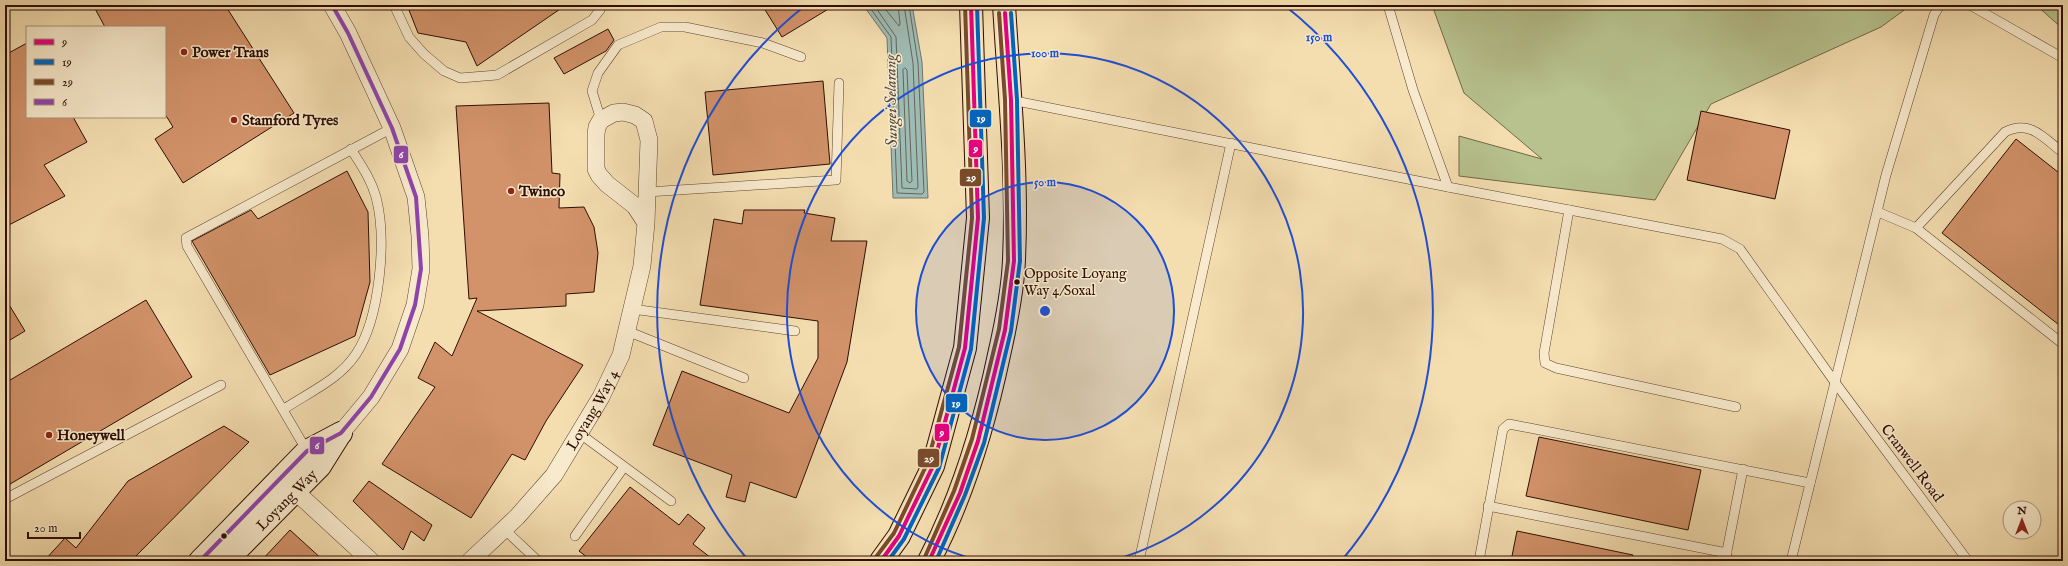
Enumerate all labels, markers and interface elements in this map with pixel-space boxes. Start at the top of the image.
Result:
legend [26,26,166,118]
text: 150 m [1306,30,1333,45]
text: 9 [61,35,67,50]
place label: Power Trans [192,43,270,62]
text: 100 m [1031,46,1060,61]
marker: Power Trans [179,47,189,57]
water label: Sungei Selarang [881,54,903,148]
text: 19 [62,55,72,70]
text: 29 [62,75,73,90]
text: 6 [62,95,68,110]
line badge: 19 [969,109,992,128]
place label: Stamford Tyres [242,111,339,130]
text: 19 [977,112,986,126]
marker: Stamford Tyres [229,115,239,125]
line badge: 9 [968,139,983,158]
text: 9 [973,142,979,156]
line badge: 6 [393,145,409,164]
text: 6 [399,148,405,162]
line badge: 29 [959,168,982,187]
text: 29 [966,171,976,185]
text: 50 m [1034,175,1057,190]
place label: Twinco [518,182,565,201]
marker: Twinco [506,186,516,196]
place label: Opposite Loyang Way 4/Soxal [1024,265,1127,300]
marker: Opposite Loyang Way 4/Soxal [1012,277,1022,287]
centre of rings [1038,304,1052,318]
street label: Loyang Way 4 [562,366,623,454]
line badge: 19 [945,393,968,413]
text: 19 [952,397,961,411]
street label: Cranwell Road [1877,420,1948,506]
line badge: 9 [934,423,950,442]
place label: Honeywell [57,426,126,445]
text: 9 [939,426,945,440]
marker: Honeywell [44,430,54,440]
line badge: 6 [309,436,325,455]
text: 6 [315,439,321,453]
line badge: 29 [917,448,940,468]
text: 29 [924,452,934,466]
street label: Loyang Way [252,465,321,535]
north arrow [2002,500,2042,540]
text: N [2016,504,2027,518]
scale bar [28,514,80,540]
text: 20 m [34,521,57,536]
unlabelled marker [219,531,229,541]

